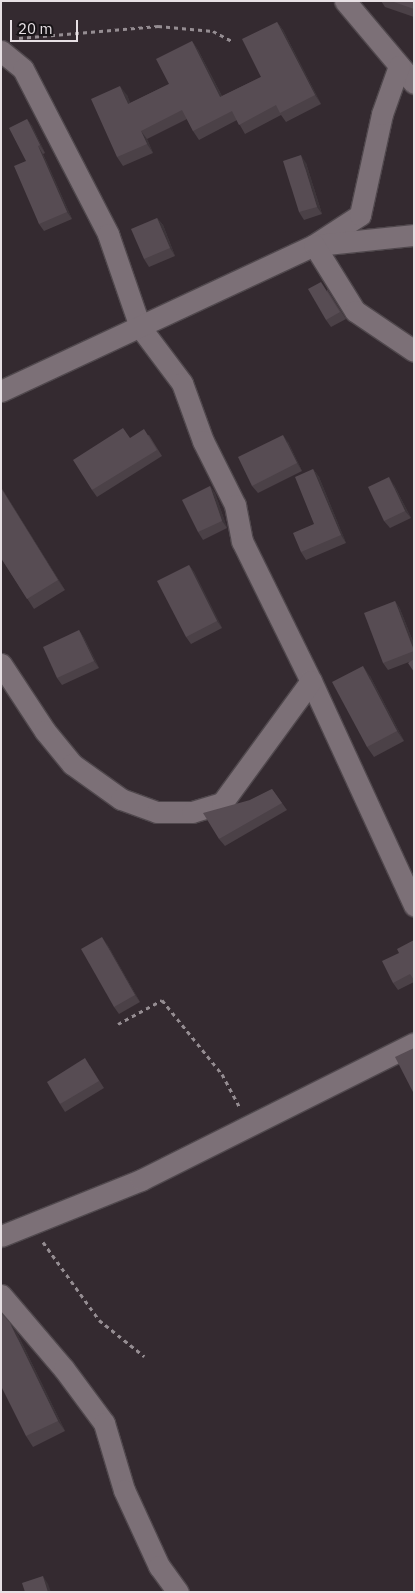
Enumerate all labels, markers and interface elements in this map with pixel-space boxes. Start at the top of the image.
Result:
scale bar [12,10,80,42]
text: 20 m [18,19,53,38]

